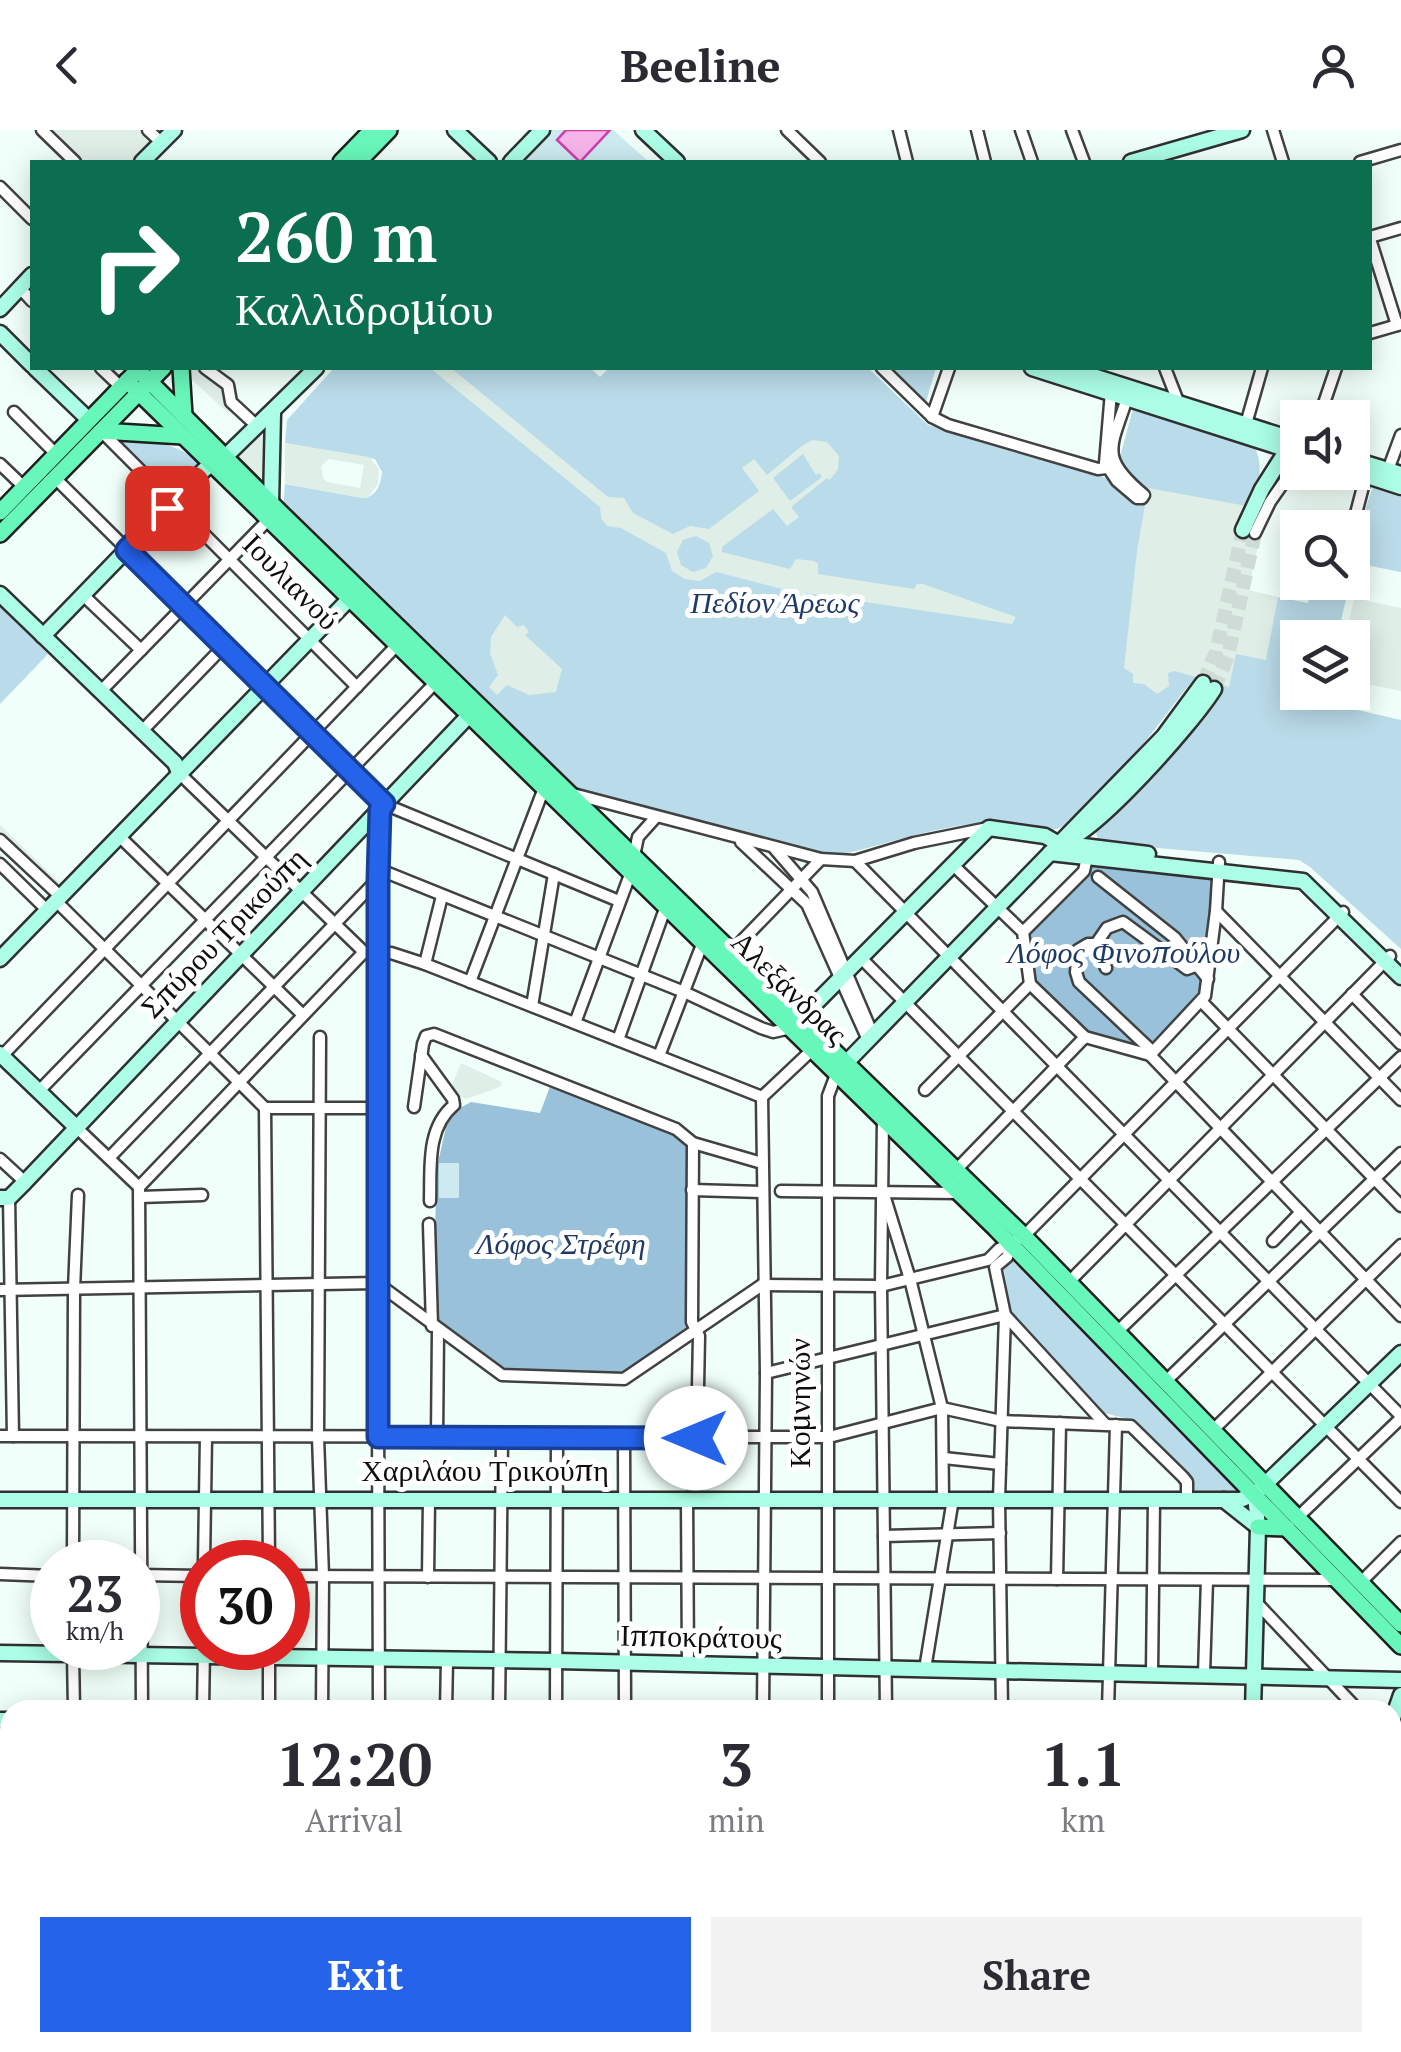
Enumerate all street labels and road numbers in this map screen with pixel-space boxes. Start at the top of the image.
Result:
street label: Ιουλιανού [235,524,349,638]
street label: Σπύρου Τρικούπη [132,838,315,1026]
street label: Αλεξάνδρας [723,922,857,1053]
street label: Κομνηνών [779,1338,819,1468]
street label: Χαριλάου Τρικούπη [361,1450,609,1490]
street label: Ιπποκράτους [620,1615,782,1657]

